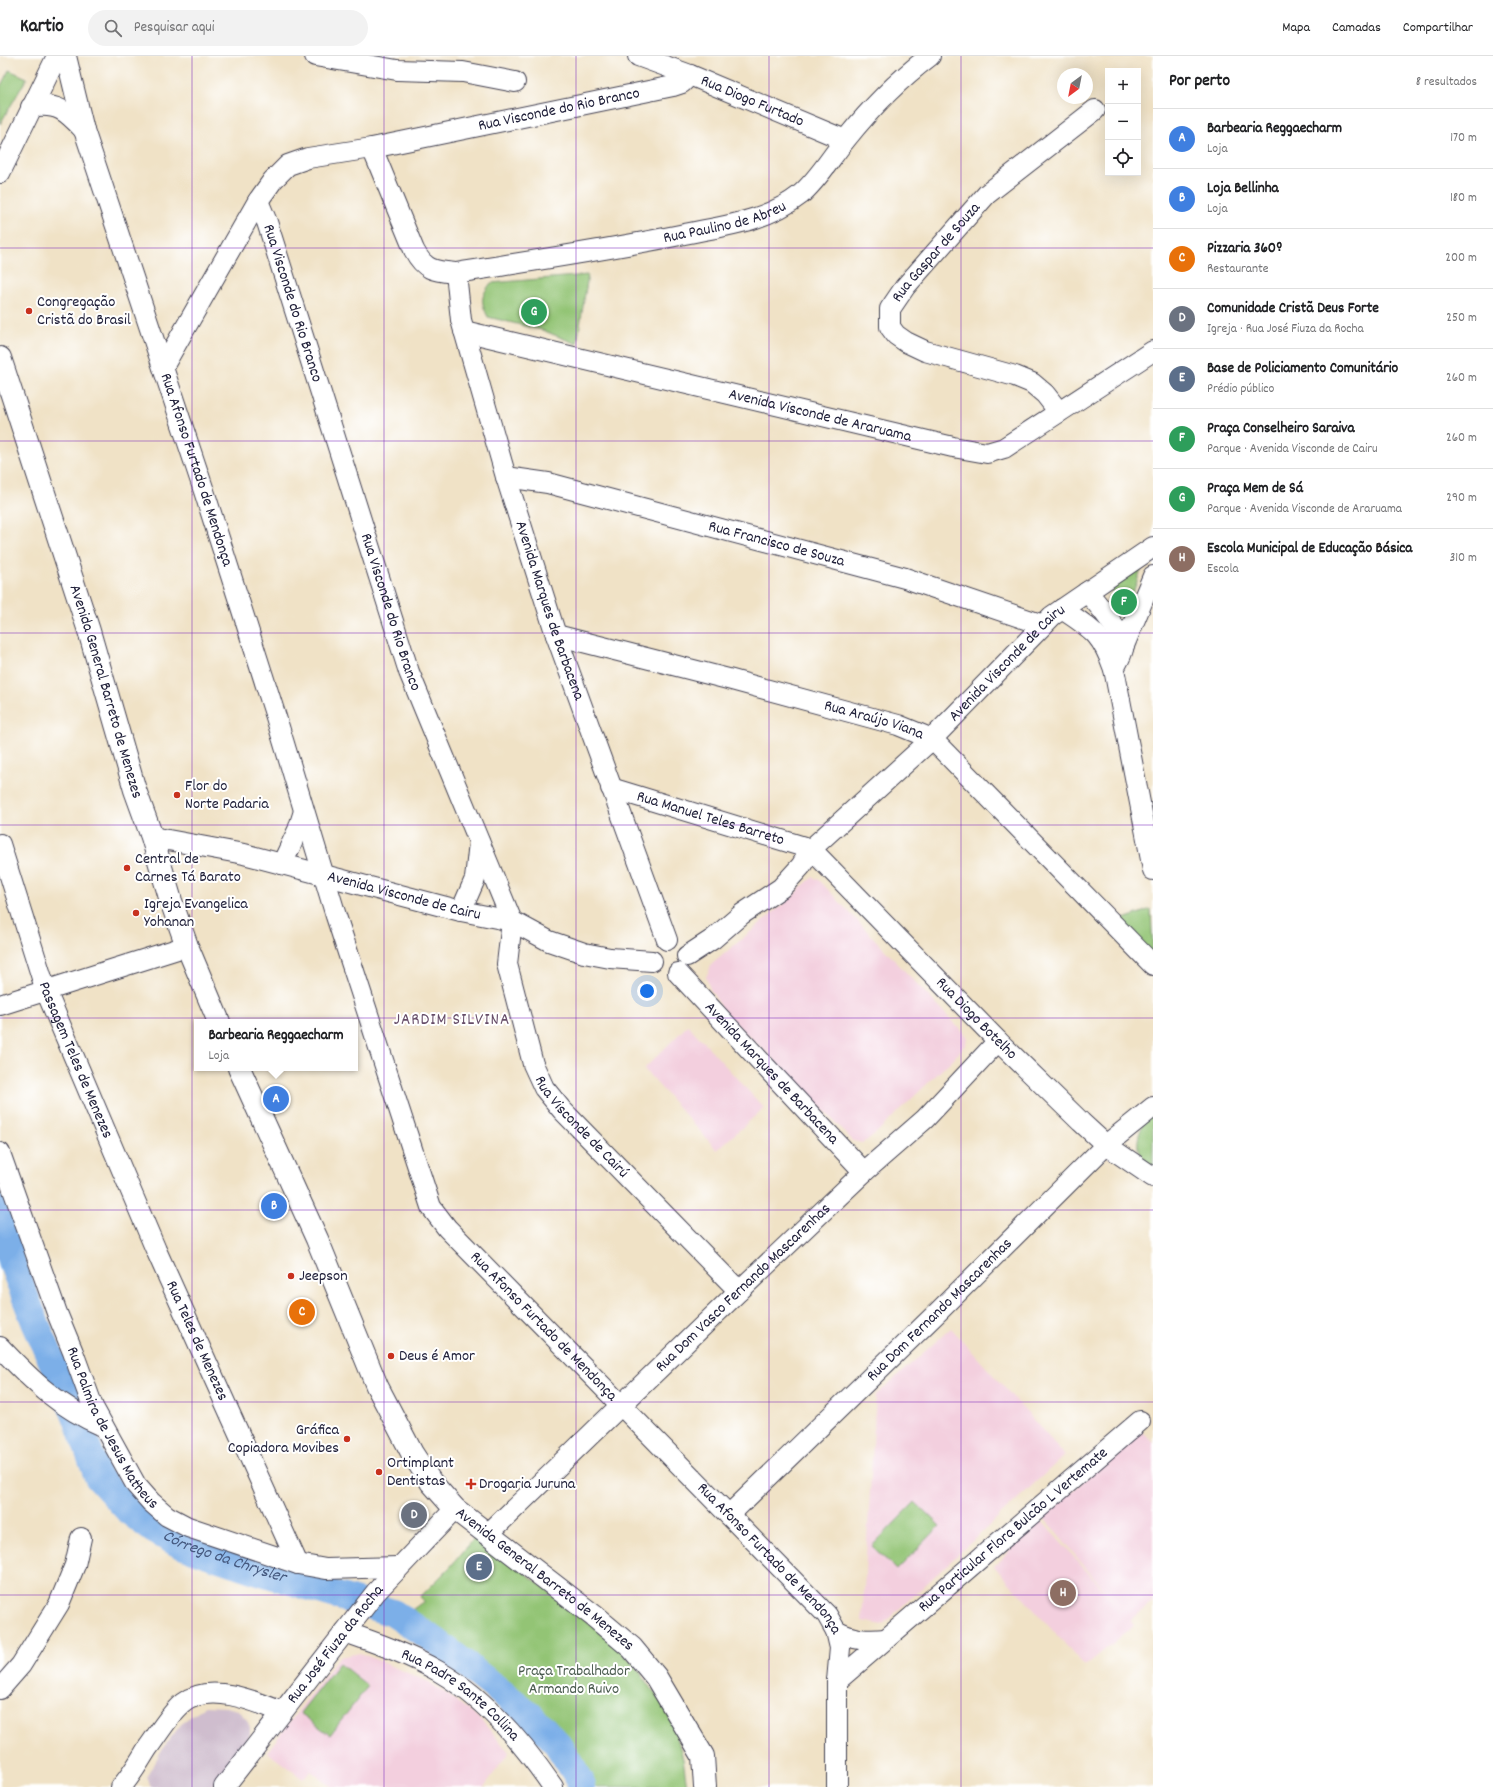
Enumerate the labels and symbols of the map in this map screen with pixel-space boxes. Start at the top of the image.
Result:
north arrow [1057,68,1093,104]
street label: Rua Diogo Furtado [697,69,808,133]
street label: Rua Visconde do Rio Branco [476,82,642,137]
street label: Rua Paulino de Abreu [661,195,790,250]
street label: Rua Gaspar de Souza [886,197,986,307]
street label: Rua Visconde do Rio Branco [257,221,328,385]
place label: Congregação Cristã do Brasil [37,291,131,332]
pin: G [521,297,547,327]
marker: Congregação Cristã do Brasil [24,306,34,316]
street label: Rua Afonso Furtado de Mendonça [154,370,239,570]
street label: Avenida Visconde de Araruama [726,383,914,448]
street label: Rua Francisco de Souza [706,515,848,573]
street label: Avenida Marques de Barbacena [509,518,590,704]
street label: Rua Visconde do Rio Branco [354,530,427,694]
street label: Avenida General Barreto de Menezes [63,582,149,802]
pin: F [1111,587,1137,617]
street label: Avenida Visconde de Cairu [943,599,1070,727]
street label: Rua Araújo Viana [821,694,928,746]
place label: Flor do Norte Padaria [185,775,269,816]
street label: Rua Manuel Teles Barreto [634,785,787,852]
marker: Flor do Norte Padaria [172,790,182,800]
place label: Central de Carnes Tá Barato [135,848,241,889]
marker: Central de Carnes Tá Barato [122,863,132,873]
street label: Avenida Visconde de Cairu [325,865,483,926]
place label: Igreja Evangelica Yohanan [144,893,248,934]
marker: Igreja Evangelica Yohanan [131,908,141,918]
street label: Rua Diogo Botelho [930,972,1022,1065]
street label: Passagem Teles de Menezes [32,979,119,1142]
your location [637,981,657,1001]
street label: Avenida Marques de Barbacena [699,997,844,1150]
district label: JARDIM SILVINA [394,1009,510,1033]
street label: Rua Visconde de Cairú [528,1072,634,1183]
pin: A [263,1084,289,1114]
pin: B [261,1191,287,1221]
street label: Rua Dom Vasco Fernando Mascarenhas [650,1198,836,1378]
street label: Rua Dom Fernando Mascarenhas [861,1233,1018,1387]
street label: Rua Afonso Furtado de Mendonça [465,1246,623,1407]
place label: Jeepson [299,1265,348,1288]
marker: Jeepson [286,1271,296,1281]
street label: Rua Teles de Menezes [160,1277,234,1405]
pin: C [289,1297,315,1327]
street label: Rua Palmira de Jesus Matheus [61,1343,164,1515]
place label: Deus é Amor [399,1345,475,1368]
marker: Deus é Amor [386,1351,396,1361]
place label: Gráfica Copiadora Movibes [228,1419,339,1460]
marker: Gráfica Copiadora Movibes [342,1434,352,1444]
street label: Rua Particular Flora Bulcão L Vertemate [913,1442,1113,1618]
place label: Ortimplant Dentistas [387,1452,454,1493]
marker: Ortimplant Dentistas [374,1467,384,1477]
place label: Drogaria Juruna [479,1473,576,1496]
street label: Rua Afonso Furtado de Mendonça [692,1477,847,1639]
marker: Drogaria Juruna [466,1479,476,1489]
pin: D [401,1500,427,1530]
street label: Avenida General Barreto de Menezes [450,1502,639,1657]
water label: Córrego da Chrysler [158,1525,290,1591]
pin: E [466,1552,492,1582]
pin: H [1050,1578,1076,1608]
street label: Rua José Fiuza da Rocha [282,1579,389,1709]
street label: Rua Padre Sante Collina [398,1643,525,1747]
park label: Praça Trabalhador Armando Ruivo [518,1660,630,1701]

